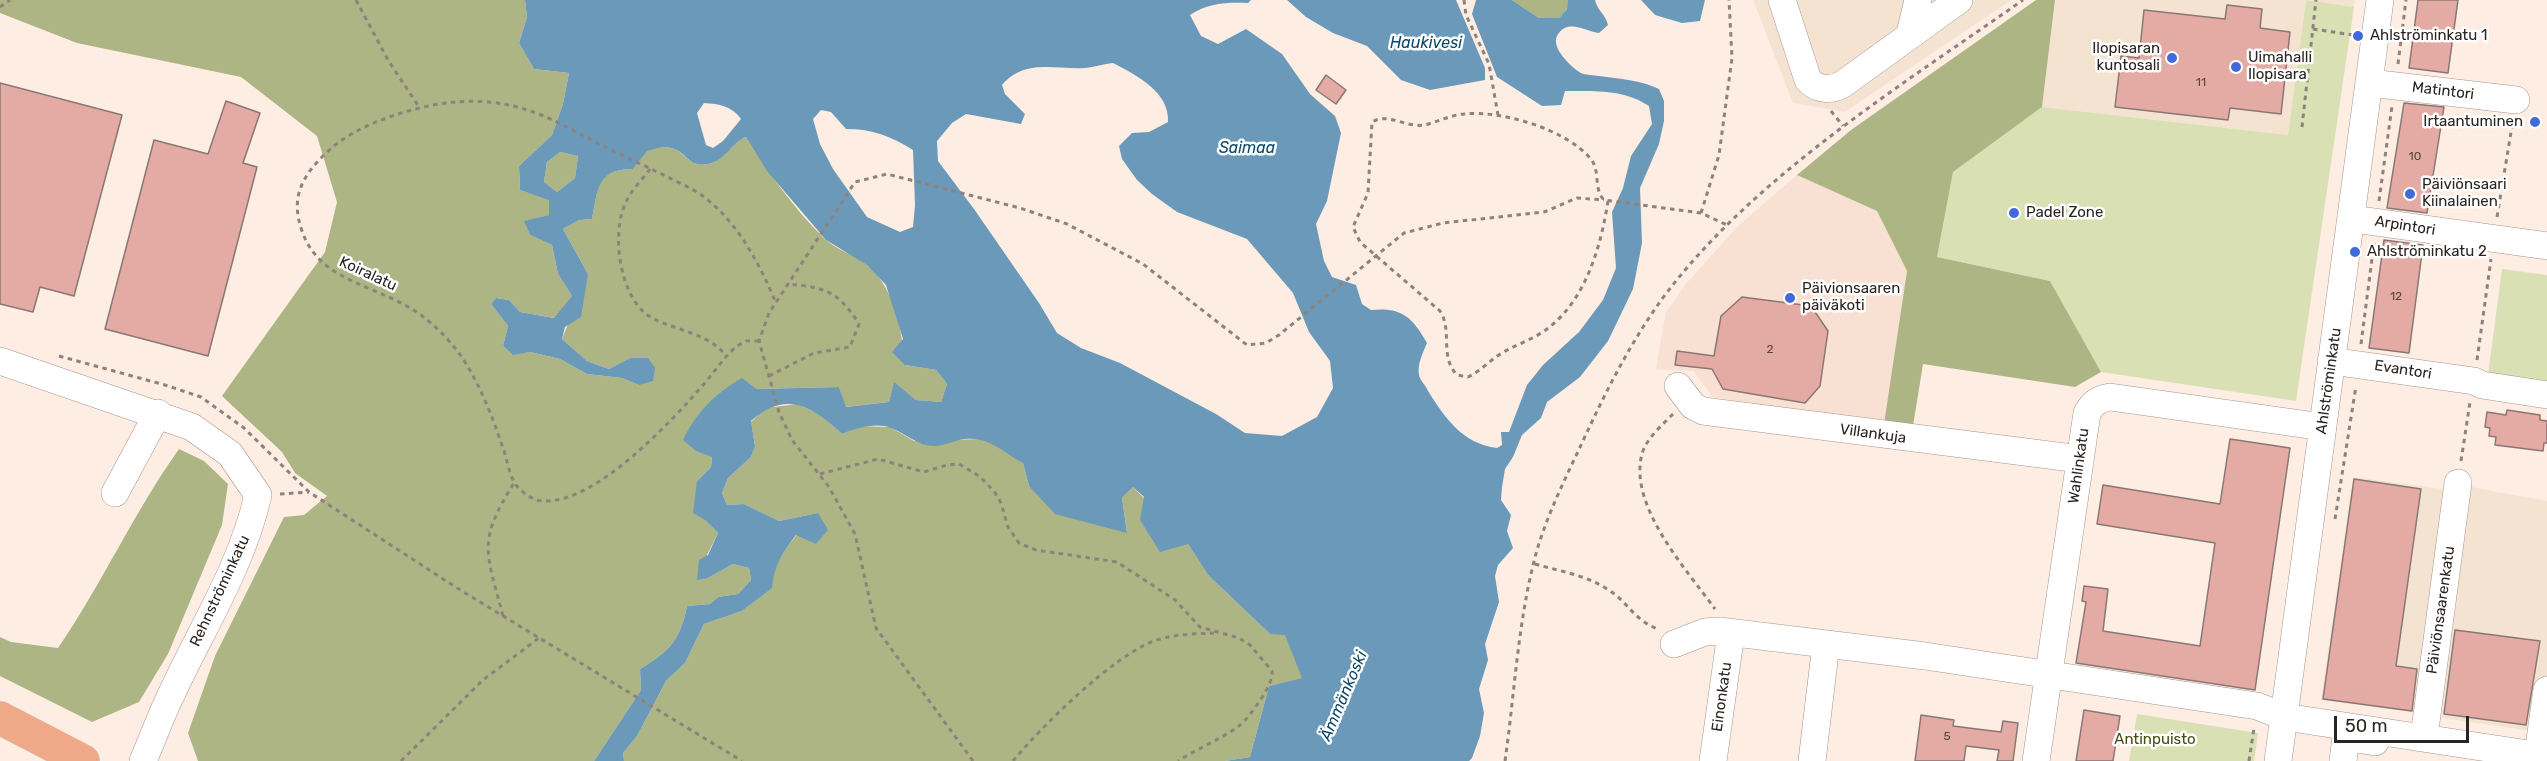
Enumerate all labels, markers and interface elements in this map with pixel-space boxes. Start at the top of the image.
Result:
place label: Ahlströminkatu 1 [2370,27,2487,45]
marker: Ahlströminkatu 1 [2351,29,2365,43]
water label: Haukivesi [1390,33,1462,53]
place label: Ilopisaran kuntosali [2092,40,2160,75]
place label: Uimahalli Ilopisara [2248,49,2312,84]
marker: Ilopisaran kuntosali [2165,51,2179,65]
marker: Uimahalli Ilopisara [2229,60,2243,74]
house number: 11 [2196,76,2206,90]
street label: Matintori [2411,78,2475,104]
place label: Irtaantuminen [2423,113,2523,131]
marker: Irtaantuminen [2528,115,2542,129]
water label: Saimaa [1219,138,1275,158]
house number: 10 [2409,150,2421,164]
place label: Päiviönsaari Kiinalainen [2422,176,2507,211]
marker: Päiviönsaari Kiinalainen [2403,187,2417,201]
place label: Padel Zone [2026,204,2103,222]
marker: Padel Zone [2007,206,2021,220]
street label: Arpintori [2373,212,2437,240]
place label: Ahlströminkatu 2 [2367,243,2487,261]
marker: Ahlströminkatu 2 [2348,245,2362,259]
street label: Koiralatu [336,253,400,295]
place label: Päivionsaaren päiväkoti [1802,280,1900,315]
house number: 12 [2390,290,2402,304]
marker: Päivionsaaren päiväkoti [1783,291,1797,305]
street label: Ahlströminkatu [2313,327,2345,435]
house number: 2 [1766,343,1774,357]
street label: Evantori [2373,357,2433,383]
street label: Villankuja [1839,420,1907,448]
street label: Wahlinkatu [2065,427,2093,505]
street label: Rehnströminkatu [186,532,254,650]
street label: Päiviönsaarenkatu [2423,545,2459,675]
water label: Ämmänkoski [1316,648,1372,744]
street label: Einonkatu [1708,661,1736,733]
scale bar [2337,704,2472,742]
text: 50 m [2345,715,2388,737]
house number: 5 [1943,730,1951,744]
park label: Antinpuisto [2114,731,2196,749]

